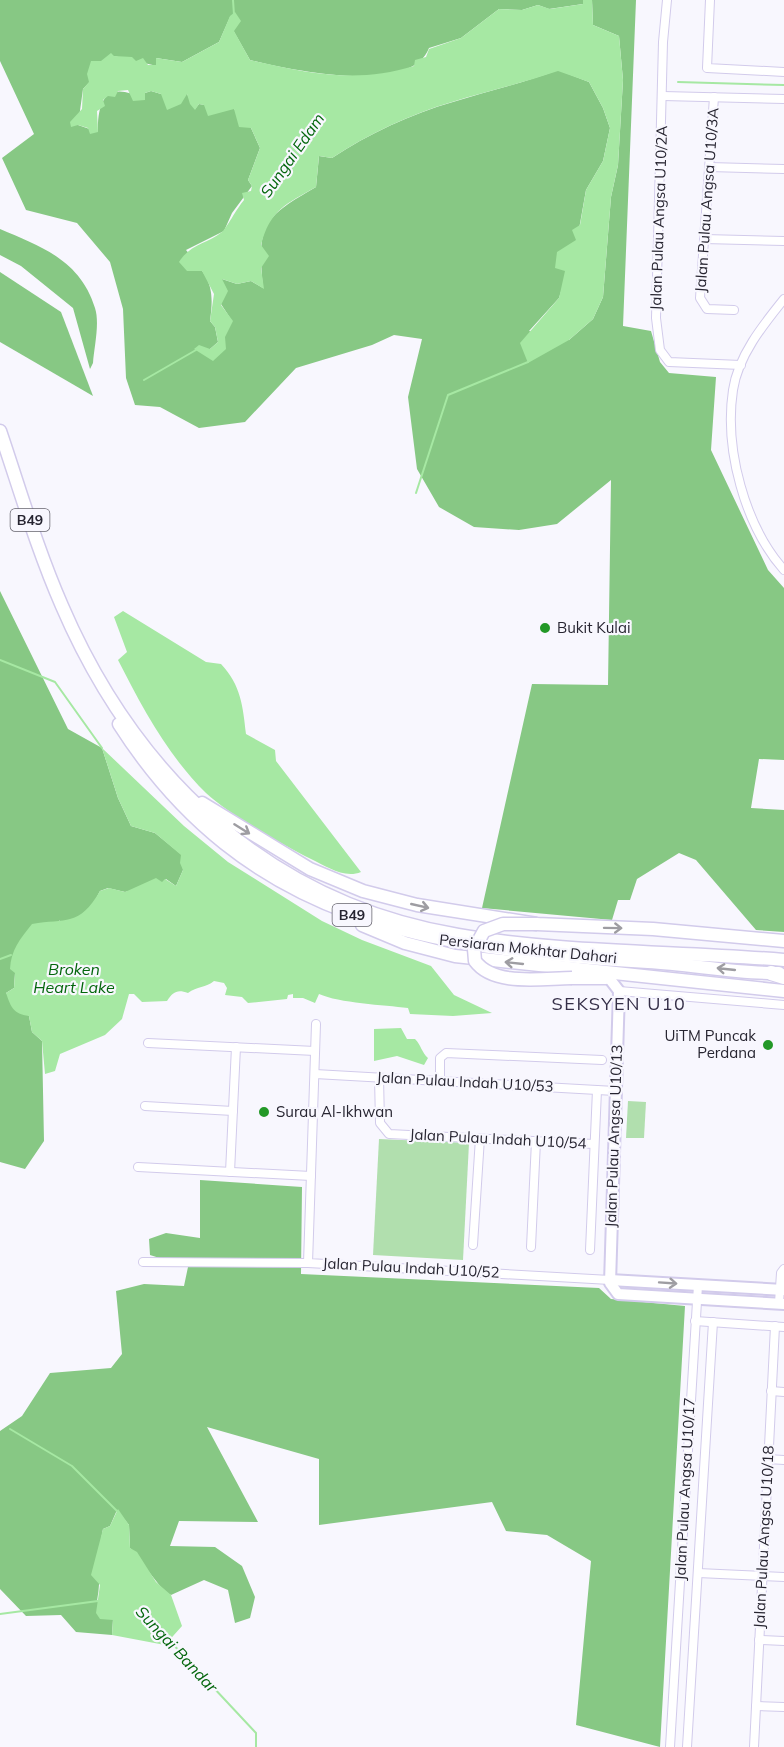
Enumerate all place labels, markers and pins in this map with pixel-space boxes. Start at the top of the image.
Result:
place label: Bukit Kulai [557,618,630,637]
marker: Bukit Kulai [538,621,552,635]
place label: UiTM Puncak Perdana [664,1026,756,1062]
marker: UiTM Puncak Perdana [761,1038,775,1052]
place label: Surau Al-Ikhwan [276,1102,393,1121]
marker: Surau Al-Ikhwan [257,1105,271,1119]

